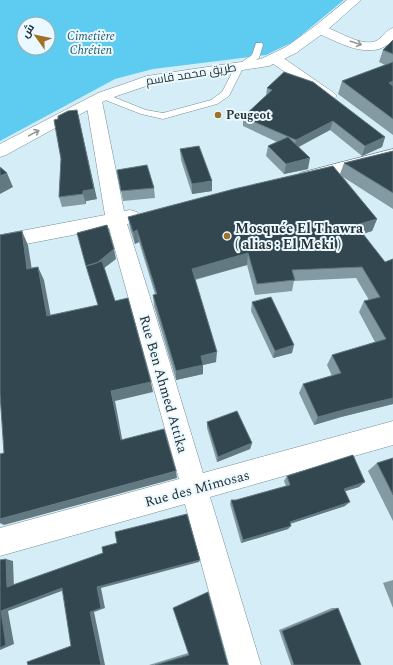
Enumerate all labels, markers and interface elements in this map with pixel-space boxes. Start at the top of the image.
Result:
north arrow [16,16,56,56]
text: ش [17,20,39,41]
park label: Cimetière Chrétien [67,27,115,60]
one-way arrow [350,40,362,48]
street label: طريق محمد قاسم [144,58,238,91]
place label: Peugeot [226,106,271,125]
marker: Peugeot [213,110,223,120]
one-way arrow [28,129,40,136]
place label: Mosquée El Thawra ( alias : El Meki ) [235,218,364,255]
marker: Mosquée El Thawra ( alias : El Meki ) [222,231,232,241]
street label: Rue Ben Ahmed Attika [134,313,193,456]
street label: Rue des Mimosas [142,464,252,513]

